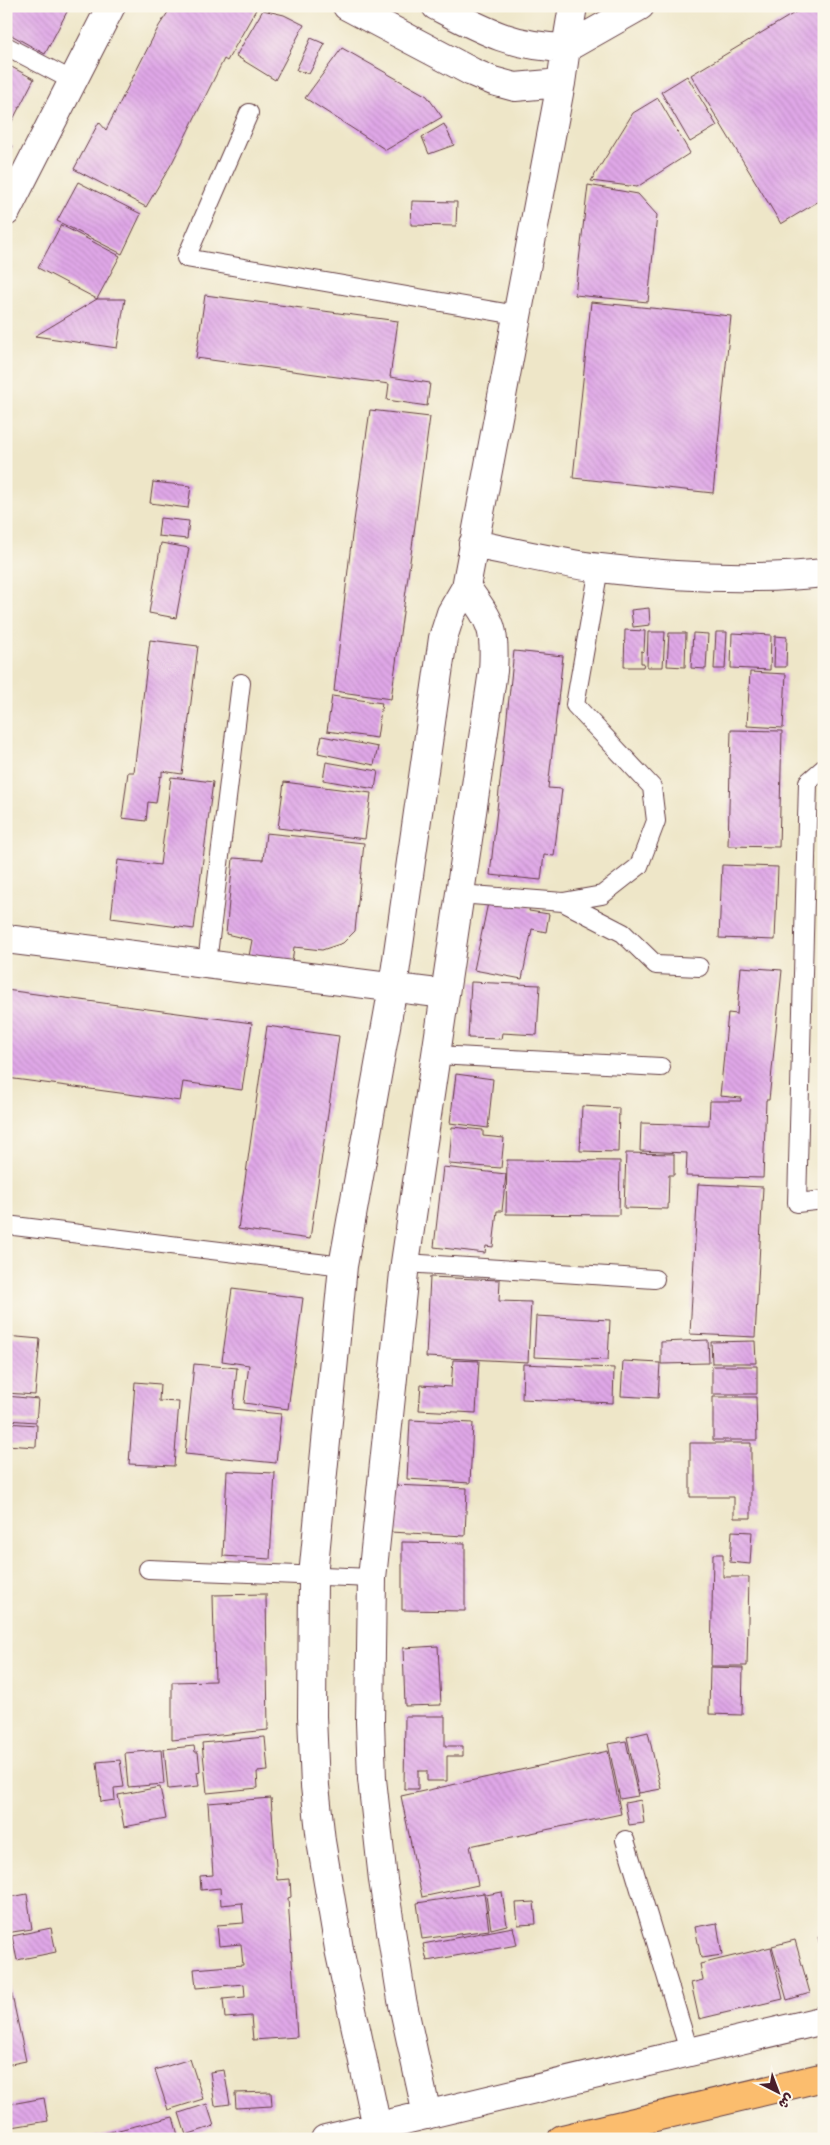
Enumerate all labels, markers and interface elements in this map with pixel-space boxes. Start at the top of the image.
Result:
north arrow [752,2068,802,2118]
text: ش [775,2090,799,2114]

